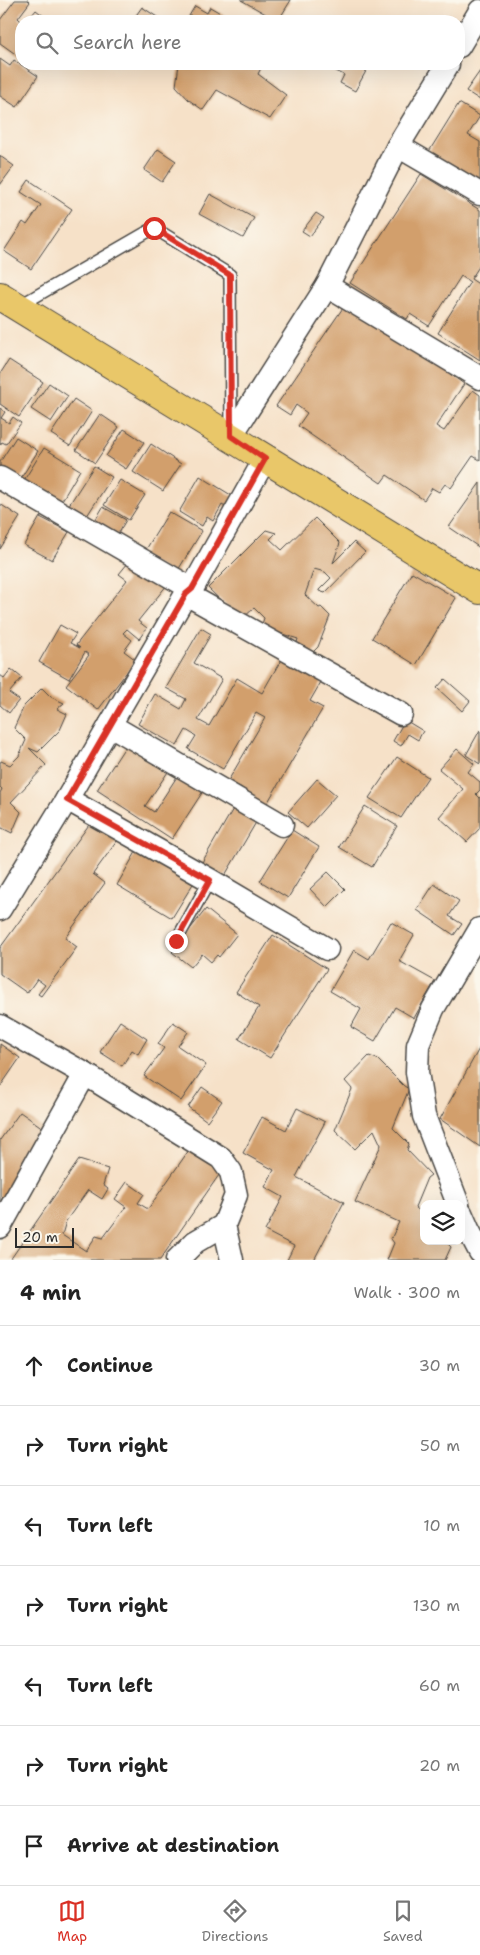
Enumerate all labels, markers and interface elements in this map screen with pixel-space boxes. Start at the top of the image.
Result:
search box [15,15,465,70]
icon: search [33,29,61,57]
text: Search here [73,30,182,55]
route start [143,217,166,240]
route end [165,930,188,953]
map controls [420,1200,465,1245]
button: layers [420,1200,465,1245]
scale bar [15,1225,74,1248]
text: 20 m [22,1228,58,1246]
text: 4 min [20,1279,81,1307]
text: Walk · 300 m [353,1282,460,1303]
icon: ahead [20,1352,48,1380]
text: Continue [67,1353,153,1378]
text: 30 m [419,1355,460,1376]
icon: right [20,1432,48,1460]
text: Turn right [67,1433,168,1458]
text: 50 m [420,1435,460,1456]
icon: left [20,1512,48,1540]
text: Turn left [67,1513,153,1538]
text: 10 m [423,1515,460,1536]
icon: right [20,1592,48,1620]
text: Turn right [67,1593,168,1618]
text: 130 m [413,1595,460,1616]
icon: left [20,1672,48,1700]
text: Turn left [67,1673,153,1698]
text: 60 m [419,1675,460,1696]
icon: right [20,1752,48,1780]
text: Turn right [67,1753,168,1778]
text: 20 m [419,1755,460,1776]
icon: arrive [20,1832,48,1860]
text: Arrive at destination [67,1833,279,1858]
tab: Map [57,1897,87,1945]
tab: Directions [202,1897,269,1945]
tab: Saved [383,1897,423,1945]

